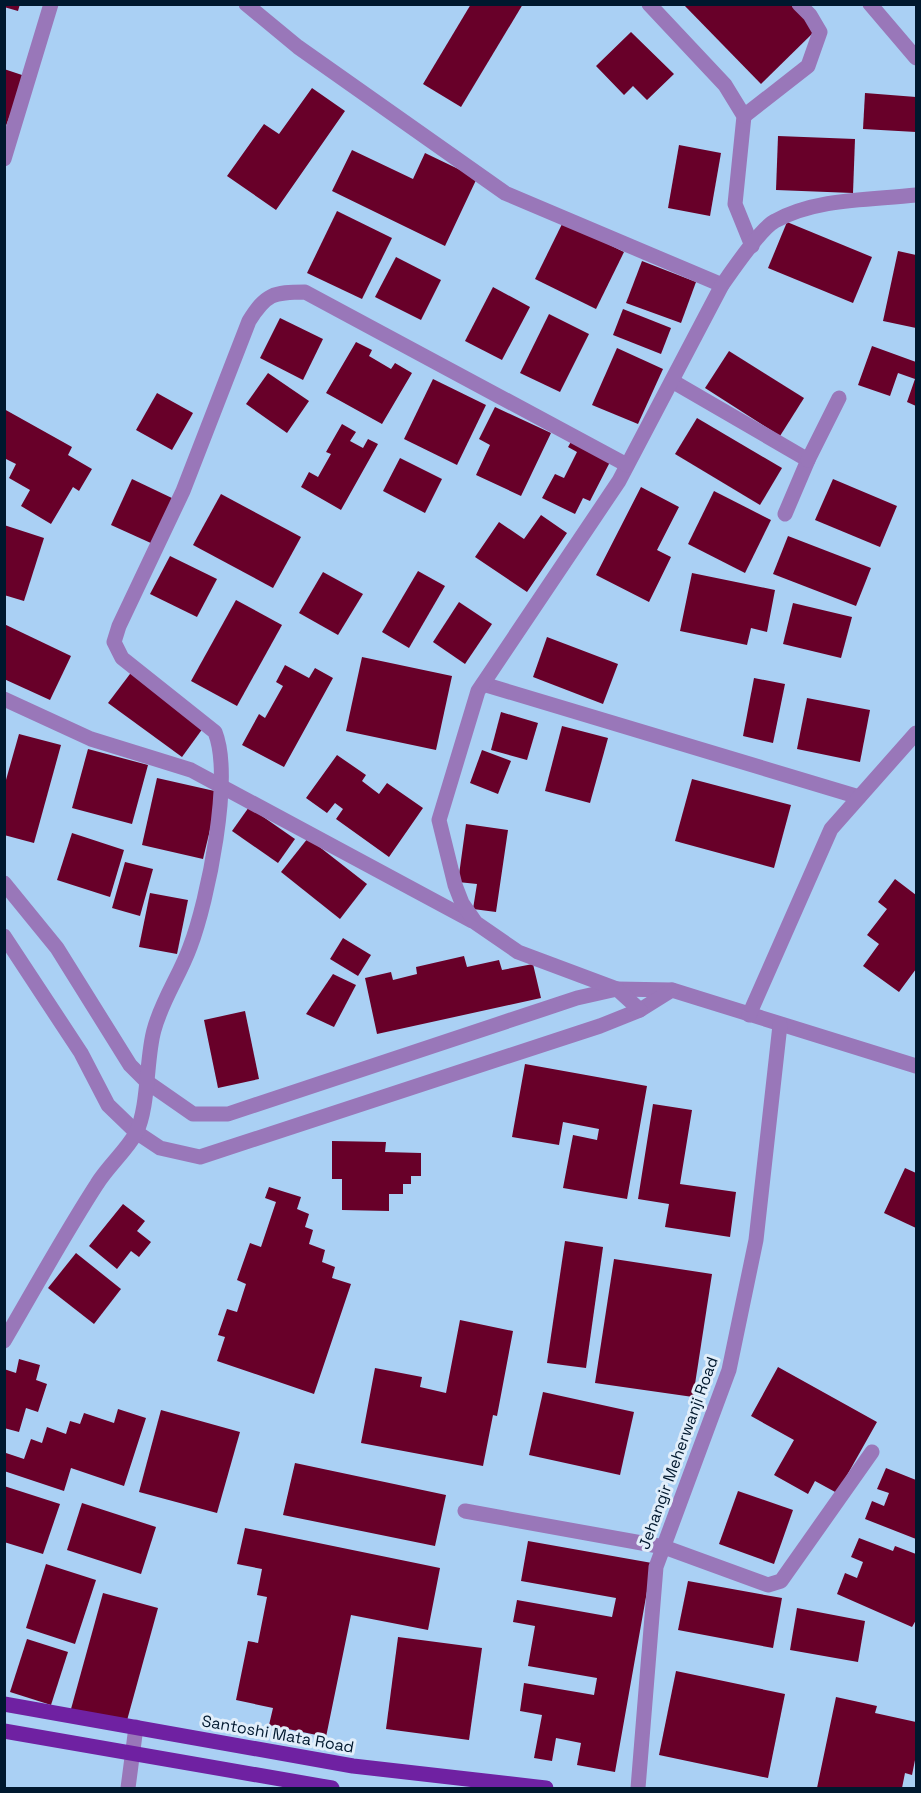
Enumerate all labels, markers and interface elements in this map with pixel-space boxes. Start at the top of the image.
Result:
street label: Jehangir Meherwanji Road [633,1354,723,1552]
street label: Santoshi Mata Road [200,1710,356,1758]

